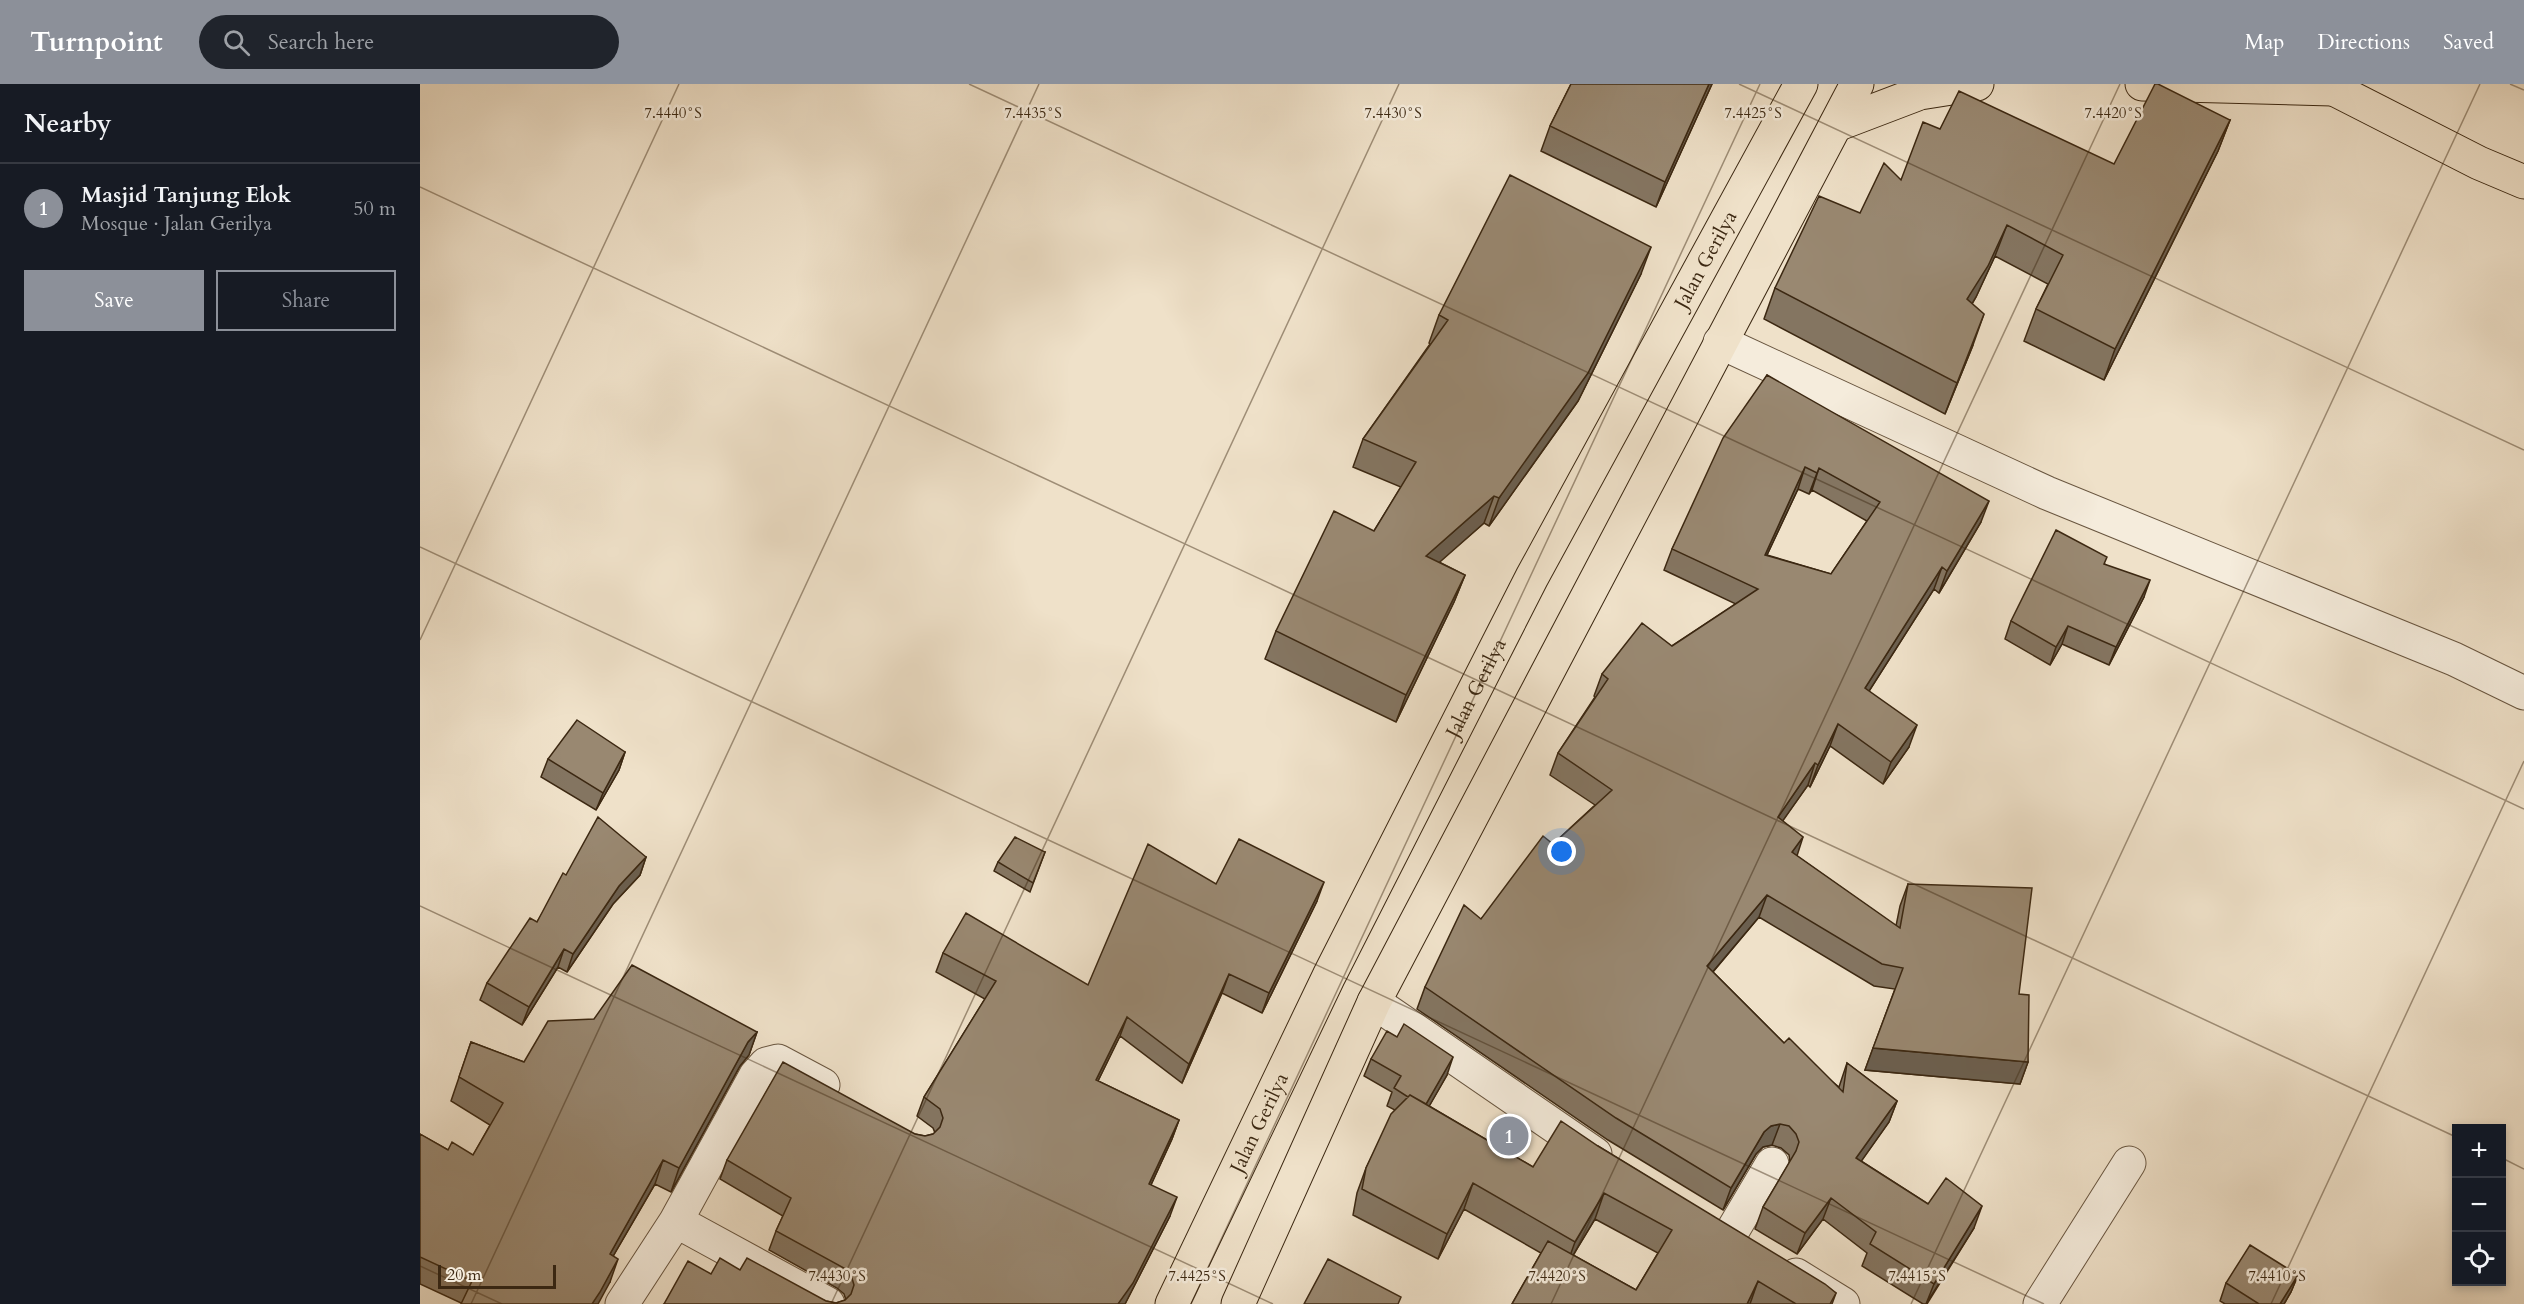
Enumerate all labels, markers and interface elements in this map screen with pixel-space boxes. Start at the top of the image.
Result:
search box [199,15,619,69]
text: Turnpoint [30,23,163,61]
icon: search [220,26,253,59]
text: Search here [268,27,374,57]
text: Map [2244,28,2284,57]
text: Directions [2317,28,2410,57]
text: Saved [2443,28,2494,57]
text: 7.4440°S [644,103,702,123]
text: 7.4435°S [1004,103,1062,123]
text: 7.4430°S [1364,103,1422,123]
text: 7.4425°S [1724,103,1782,123]
text: 7.4420°S [2084,103,2142,123]
text: Nearby [24,106,112,141]
text: Masjid Tanjung Elok [81,180,291,210]
text: 1 [38,195,49,222]
text: 50 m [353,195,396,222]
street label: Jalan Gerilya [1666,205,1743,316]
text: Mosque · Jalan Gerilya [81,210,272,237]
button: Save [24,270,204,331]
button: Share [216,270,396,331]
street label: Jalan Gerilya [1438,633,1512,745]
your location [1547,837,1576,866]
street label: Jalan Gerilya [1222,1068,1294,1180]
pin: 1 [1490,1114,1528,1158]
map controls [2452,1124,2506,1286]
button: + [2452,1124,2506,1178]
button: − [2452,1178,2506,1232]
button: locate [2452,1232,2506,1286]
scale bar [438,1262,556,1290]
text: 20 m [447,1264,481,1286]
text: 7.4430°S [808,1266,866,1286]
text: 7.4425°S [1168,1266,1226,1286]
text: 7.4420°S [1528,1266,1586,1286]
text: 7.4415°S [1888,1266,1946,1286]
text: 7.4410°S [2248,1266,2306,1286]

